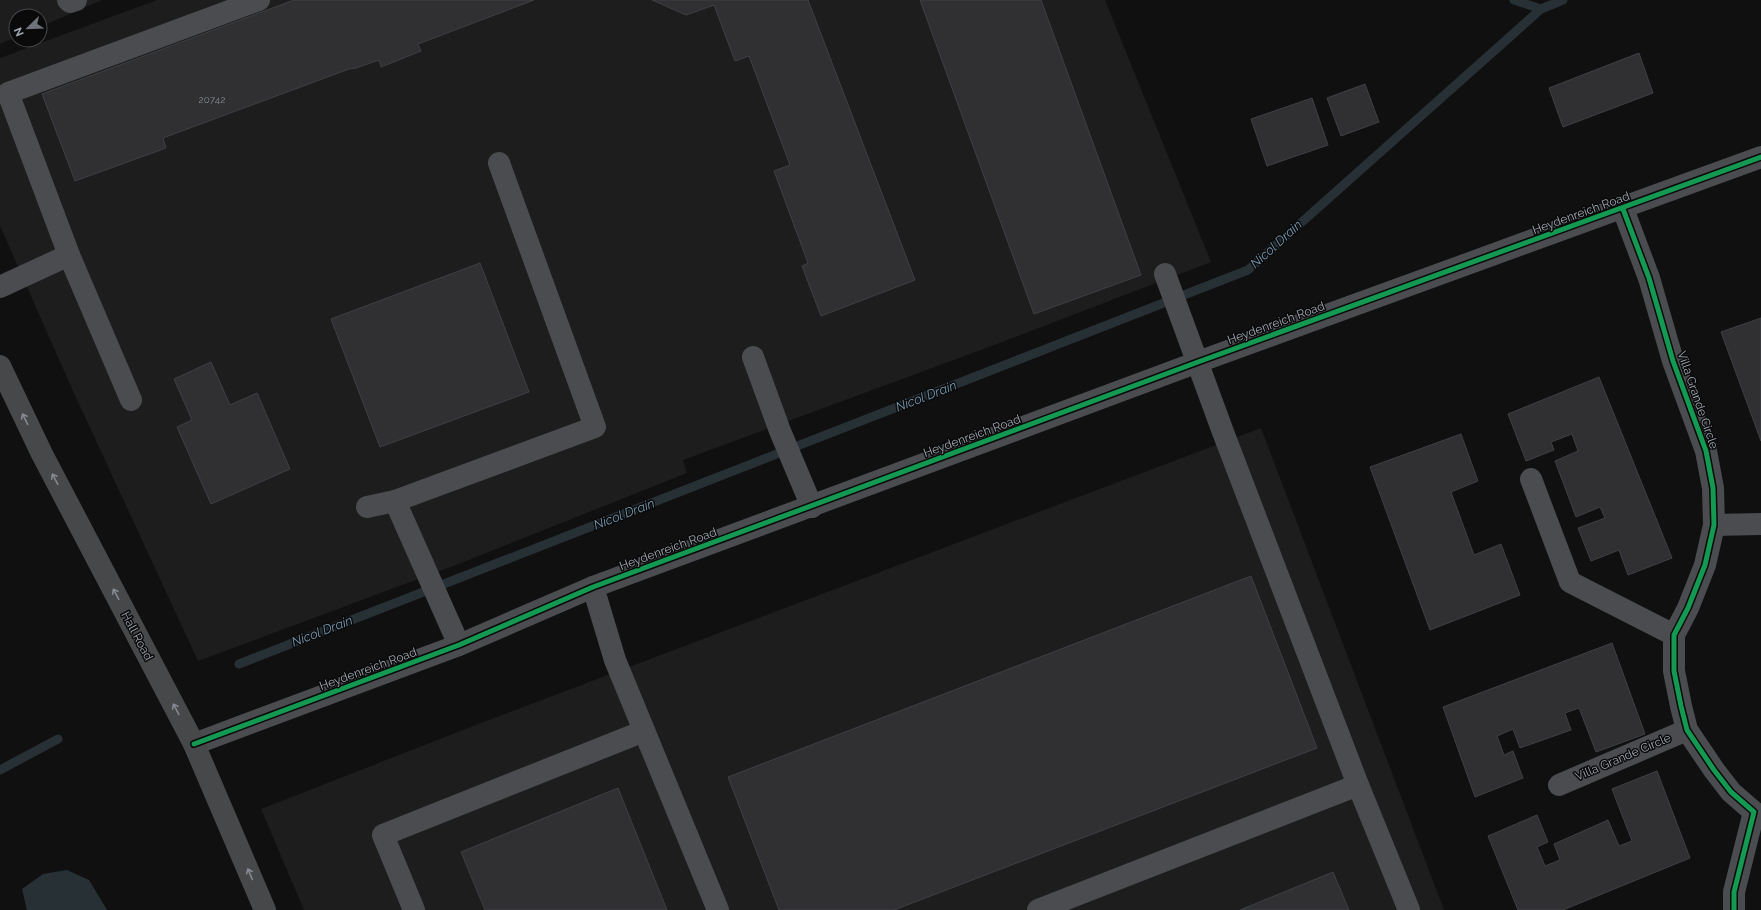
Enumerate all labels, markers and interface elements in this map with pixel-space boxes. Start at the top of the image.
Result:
north arrow [8,8,48,48]
text: N [12,25,27,38]
house number: 20742 [199,94,225,105]
street label: Heydenreich Road [1530,189,1632,237]
water label: Nicol Drain [1247,217,1305,271]
street label: Heydenreich Road [1225,299,1327,347]
street label: Villa Grande Circle [1675,349,1721,451]
water label: Nicol Drain [893,378,959,414]
street label: Heydenreich Road [921,412,1023,460]
one-way arrow [21,413,28,425]
one-way arrow [51,473,59,485]
water label: Nicol Drain [591,496,657,532]
street label: Heydenreich Road [617,525,719,573]
one-way arrow [111,588,119,600]
street label: Hall Road [118,609,156,663]
water label: Nicol Drain [289,613,355,649]
street label: Heydenreich Road [317,645,419,693]
one-way arrow [172,704,179,716]
street label: Villa Grande Circle [1573,731,1673,783]
one-way arrow [245,869,253,881]

